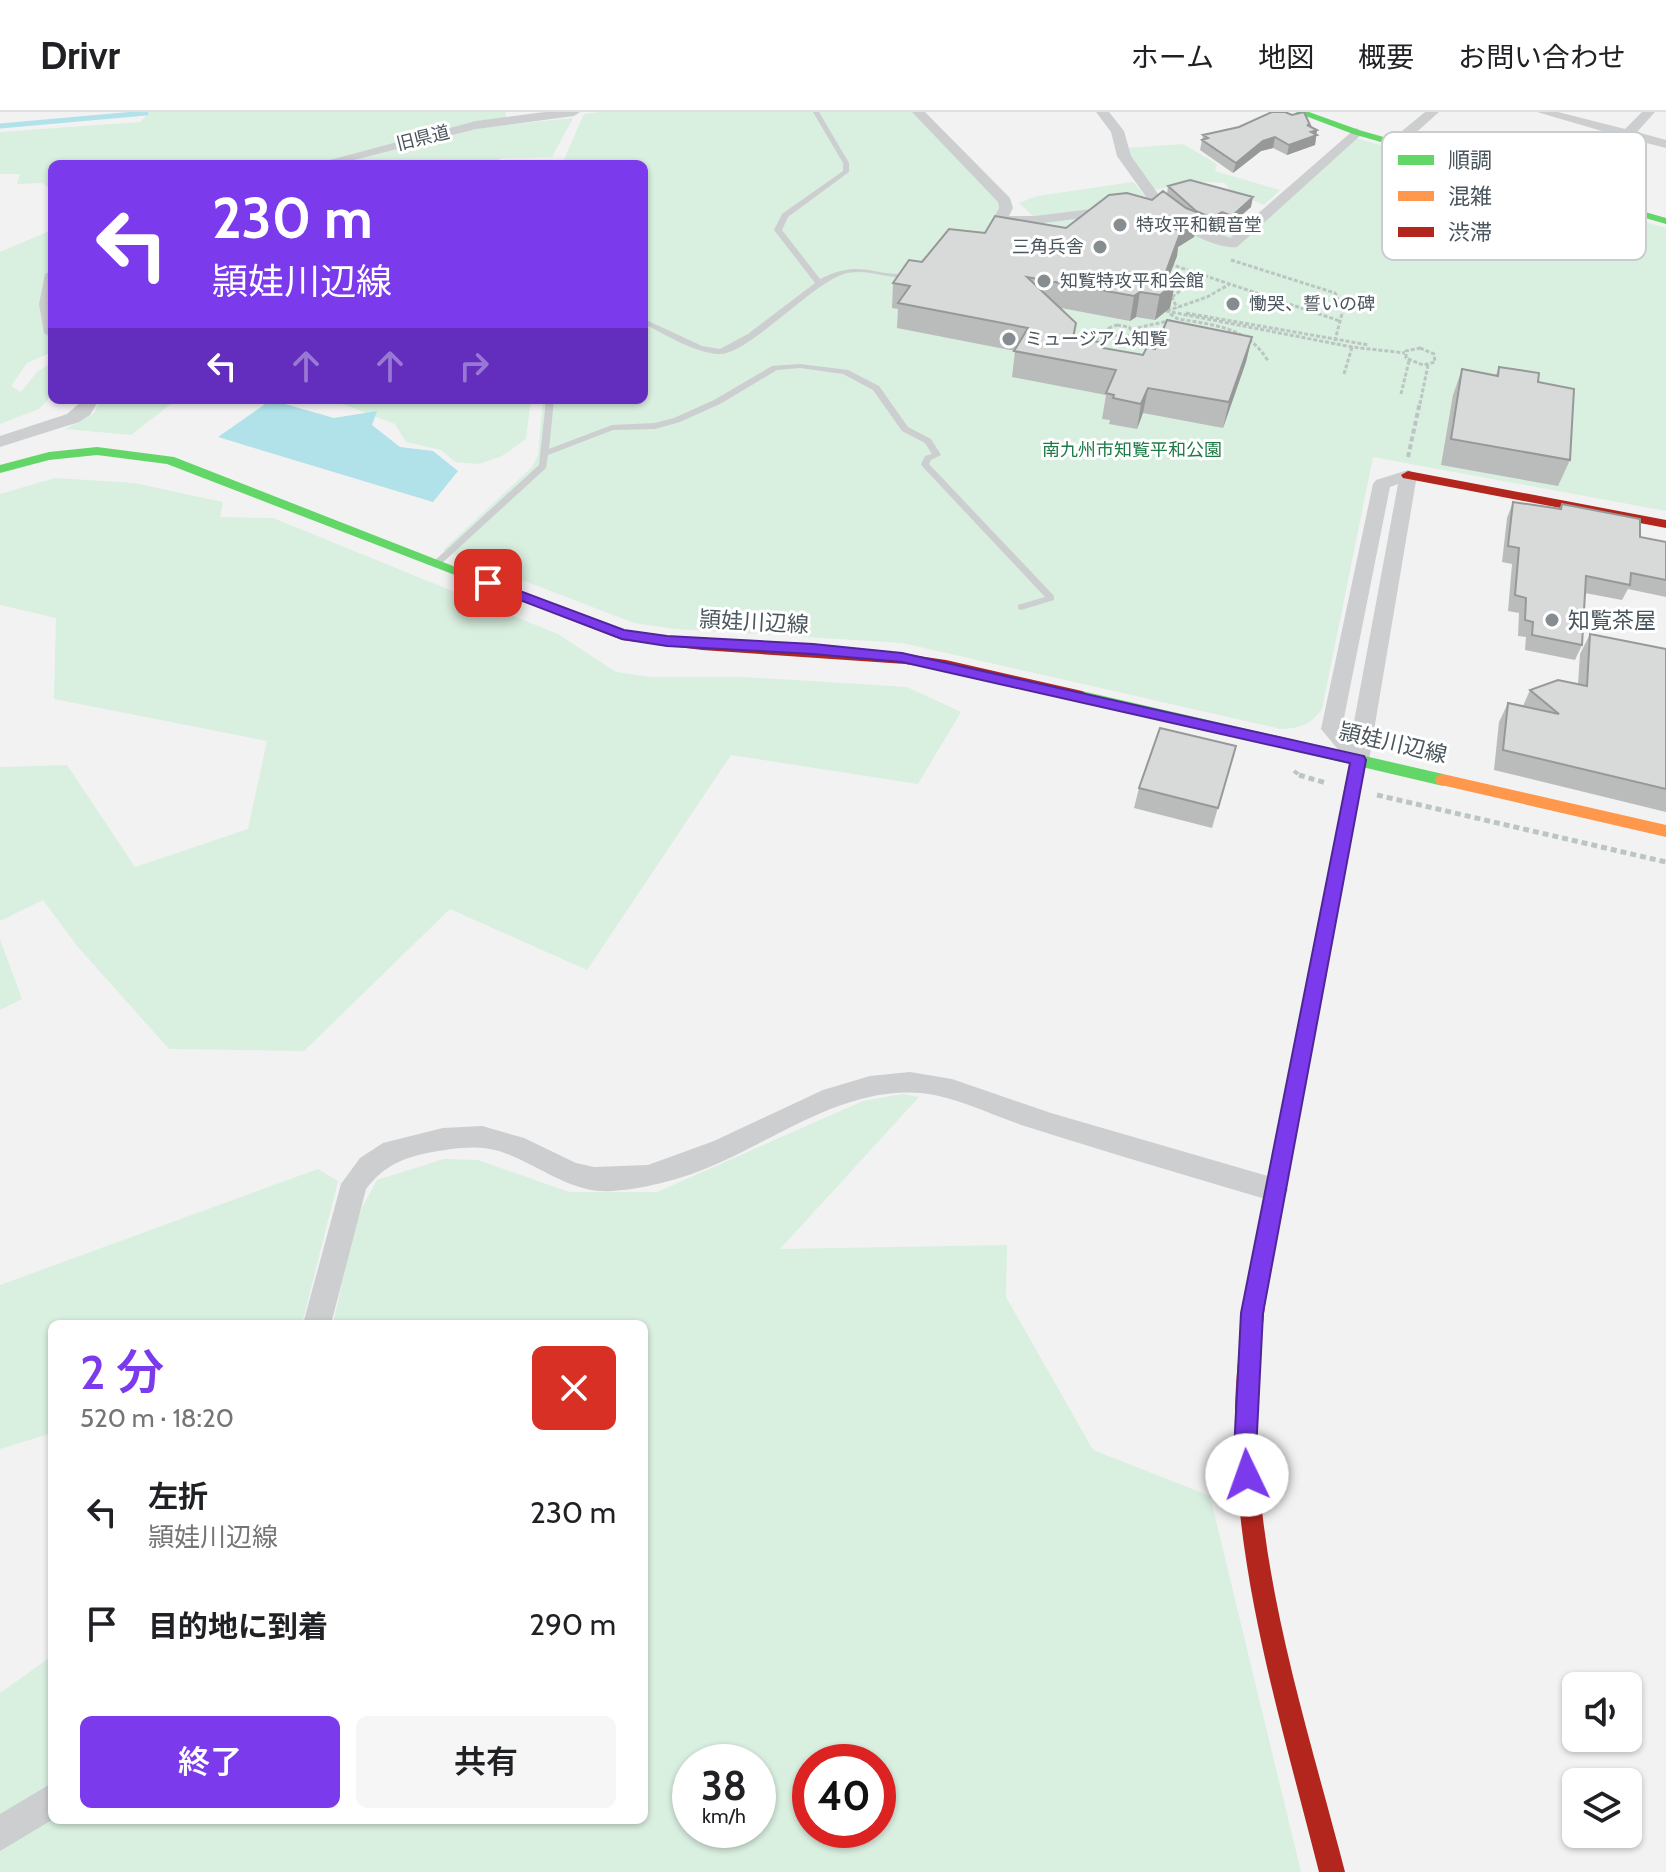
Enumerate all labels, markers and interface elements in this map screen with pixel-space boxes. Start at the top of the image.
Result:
text: Drivr [40,32,120,79]
text: ホーム [1131,40,1214,74]
text: 地図 [1258,40,1314,74]
text: 概要 [1358,40,1414,74]
text: お問い合わせ [1458,40,1626,74]
street label: 旧県道 [394,121,452,155]
legend [1382,132,1646,260]
text: 順調 [1448,147,1492,174]
text: 混雑 [1448,183,1492,210]
text: 230 m [212,184,373,252]
icon: left [80,192,184,296]
place label: 特攻平和観音堂 [1136,214,1262,236]
marker: 特攻平和観音堂 [1111,216,1129,234]
text: 渋滞 [1448,219,1492,246]
place label: 三角兵舎 [1012,236,1084,258]
marker: 三角兵舎 [1091,238,1109,256]
text: 頴娃川辺線 [212,259,392,303]
place label: 知覧特攻平和会館 [1060,270,1204,292]
marker: 知覧特攻平和会館 [1035,272,1053,290]
place label: 慟哭、誓いの碑 [1249,293,1375,315]
marker: 慟哭、誓いの碑 [1224,295,1242,313]
place label: ミュージアム知覧 [1025,328,1167,350]
marker: ミュージアム知覧 [1000,330,1018,348]
icon: left [200,344,244,388]
icon: ahead [284,344,328,388]
icon: ahead [368,344,412,388]
icon: right [452,344,496,388]
park label: 南九州市知覧平和公園 [1042,439,1222,461]
pin [454,549,522,617]
icon: arrive [466,561,510,605]
street label: 頴娃川辺線 [698,606,810,638]
place label: 知覧茶屋 [1568,607,1656,634]
marker: 知覧茶屋 [1543,611,1561,629]
street label: 頴娃川辺線 [1336,717,1450,769]
text: 2 分 [80,1343,164,1401]
button: close [532,1346,616,1430]
text: 520 m · 18:20 [80,1402,234,1434]
position arrow [1205,1433,1289,1517]
text: 左折 [148,1478,208,1515]
icon: left [80,1490,124,1534]
text: 230 m [530,1494,616,1531]
text: 頴娃川辺線 [148,1521,278,1553]
icon: arrive [80,1602,124,1646]
text: 290 m [529,1606,616,1643]
text: 目的地に到着 [148,1608,328,1645]
map controls [1562,1672,1642,1848]
button: sound [1562,1672,1642,1752]
button: 終了 [80,1716,340,1808]
button: 共有 [356,1716,616,1808]
speed limit sign: 40 [792,1744,896,1848]
text: 38 [701,1761,747,1810]
button: layers [1562,1768,1642,1848]
text: km/h [702,1804,746,1828]

